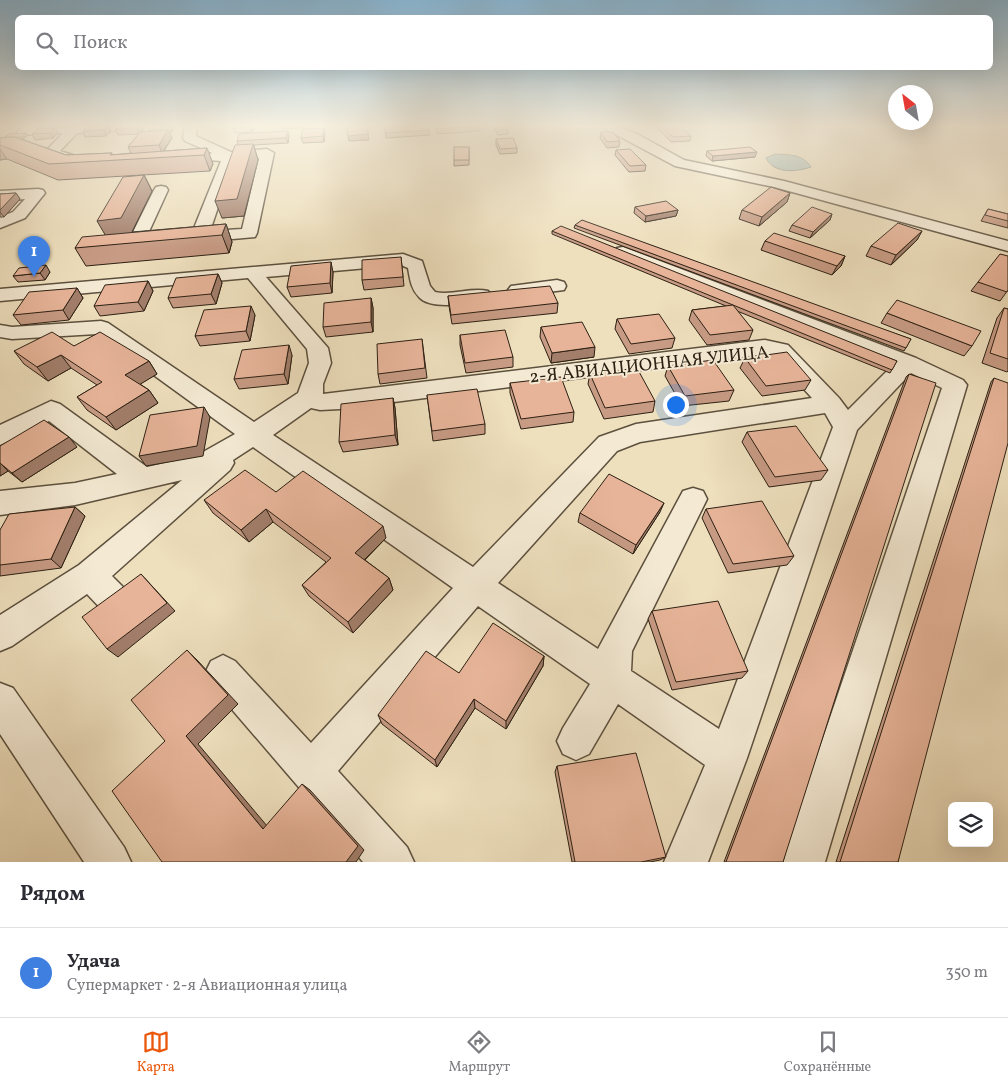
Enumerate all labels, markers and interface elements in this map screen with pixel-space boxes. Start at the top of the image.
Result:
search box [15,15,993,70]
icon: search [33,29,61,57]
text: Поиск [73,30,127,56]
north arrow [888,85,933,130]
pin: 1 [18,236,50,277]
street label: 2-Я АВИАЦИОННАЯ УЛИЦА [528,340,770,391]
your location [663,392,689,418]
map controls [948,802,993,847]
button: layers [948,802,993,847]
text: Рядом [20,880,85,909]
text: Удача [67,949,121,975]
text: 1 [33,962,39,984]
text: 350 m [945,962,988,984]
text: Супермаркет · 2-я Авиационная улица [67,975,347,997]
tab: Карта [137,1028,175,1077]
tab: Маршрут [448,1028,510,1077]
tab: Сохранённые [784,1028,871,1077]

